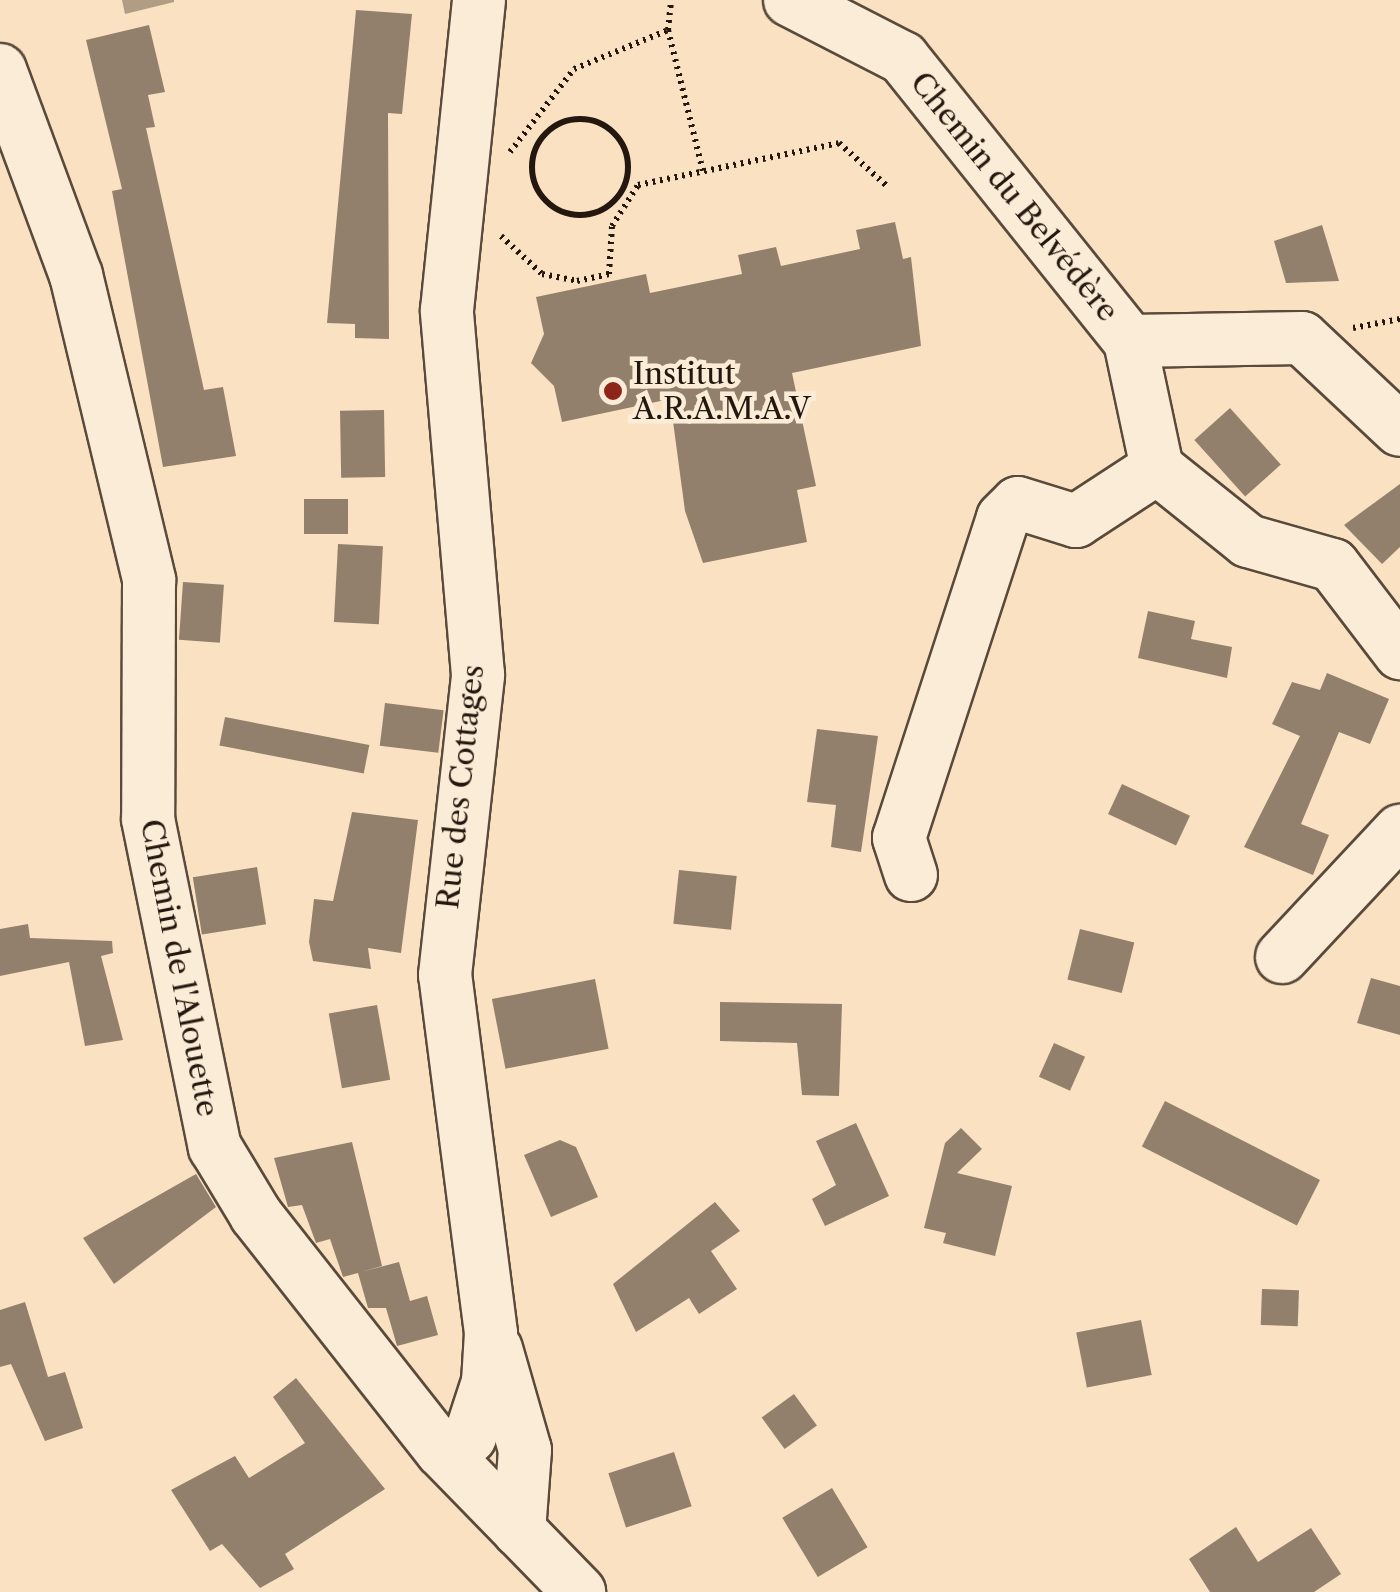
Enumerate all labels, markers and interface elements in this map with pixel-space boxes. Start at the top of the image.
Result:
street label: Chemin du Belvédère [902,65,1126,329]
place label: Institut A.R.A.M.A.V [633,356,811,426]
marker: Institut A.R.A.M.A.V [602,380,624,402]
street label: Rue des Cottages [430,663,492,911]
street label: Chemin de l'Alouette [133,816,225,1120]

